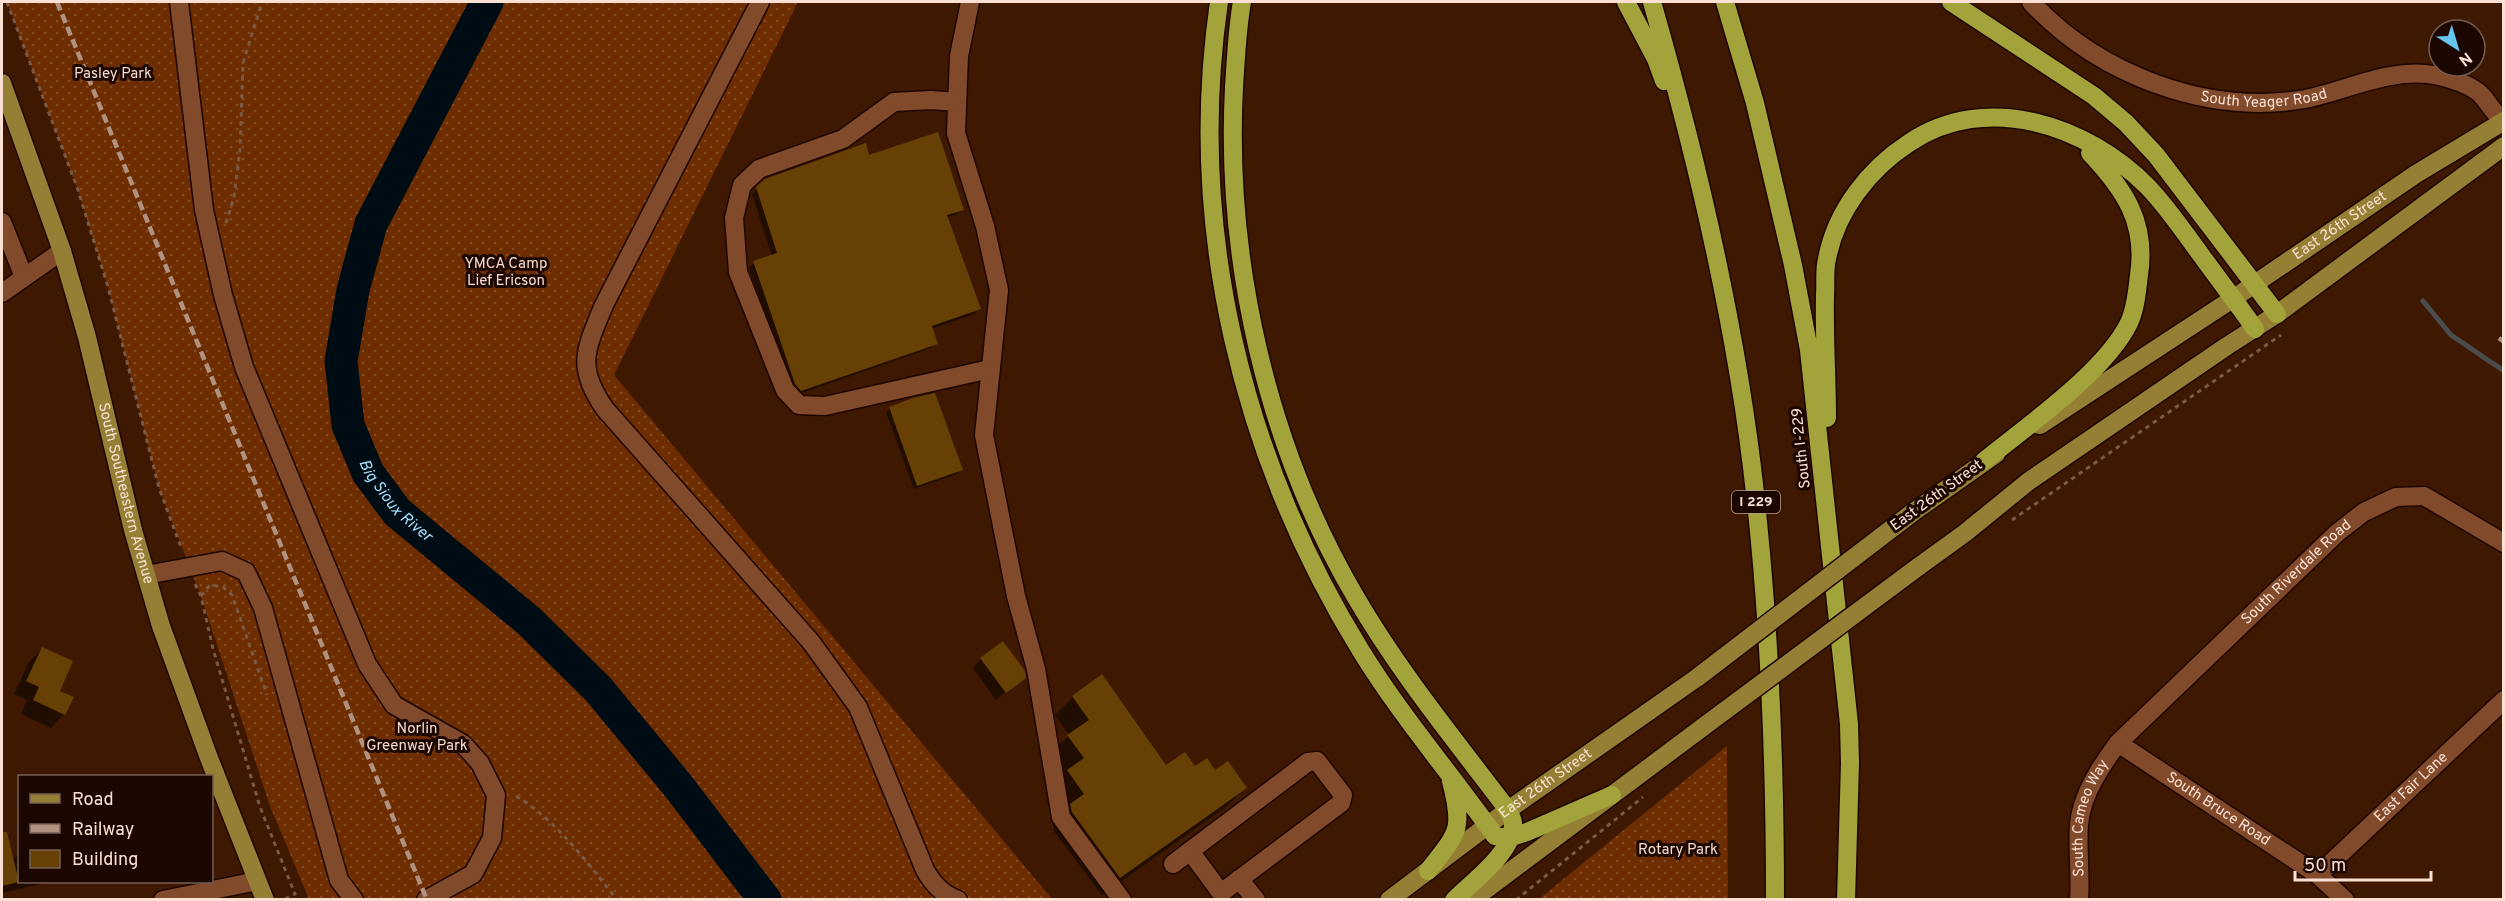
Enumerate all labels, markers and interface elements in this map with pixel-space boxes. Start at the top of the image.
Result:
north arrow [2427,18,2487,78]
text: N [2454,47,2475,70]
park label: Pasley Park [74,65,152,84]
street label: South Yeager Road [2199,84,2329,112]
street label: East 26th Street [2289,187,2391,265]
park label: YMCA Camp Lief Ericson [464,255,548,291]
street label: South Southeastern Avenue [93,401,158,586]
street label: South I-229 [1788,407,1816,489]
street label: East 26th Street [1887,456,1987,536]
water label: Big Sioux River [354,457,438,548]
road number: I 229 [1732,491,1780,513]
street label: South Riverdale Road [2238,516,2355,629]
park label: Norlin Greenway Park [366,720,468,756]
street label: East 26th Street [1495,744,1596,823]
street label: East Fair Lane [2370,748,2452,827]
street label: South Cameo Way [2069,756,2113,877]
street label: South Bruce Road [2162,768,2274,850]
legend [18,775,213,883]
text: Road [72,789,114,812]
text: Railway [72,819,134,842]
park label: Rotary Park [1638,841,1718,860]
scale bar [2295,844,2432,882]
text: Building [72,849,138,872]
text: 50 m [2304,855,2346,878]

